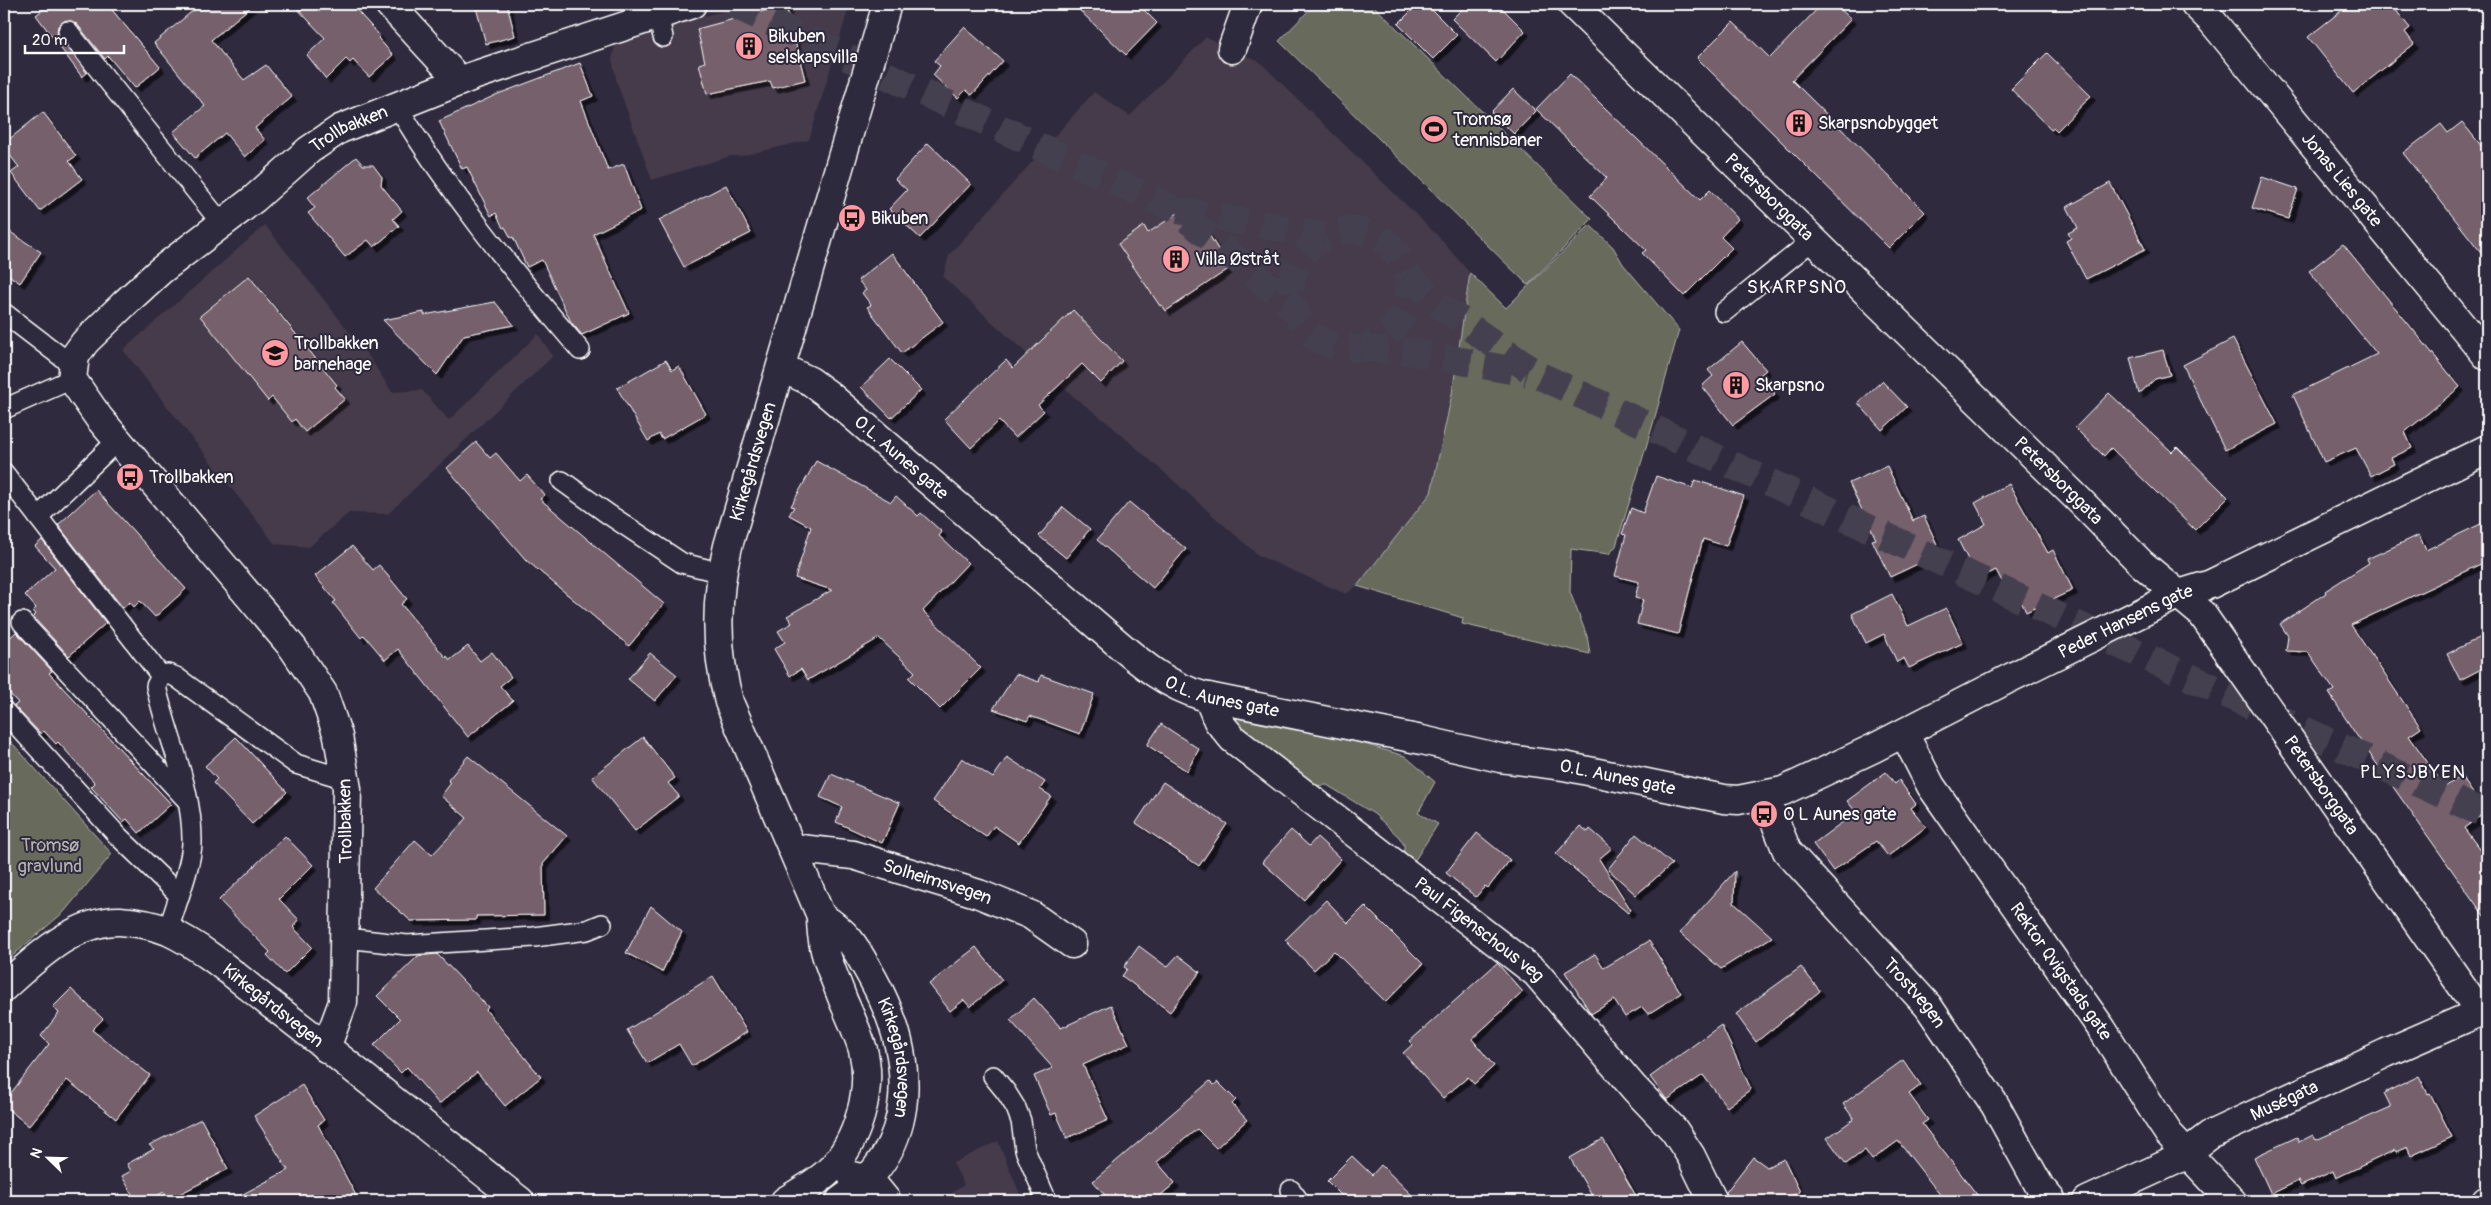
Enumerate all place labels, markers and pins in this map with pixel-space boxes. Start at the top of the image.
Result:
place label: Bikuben selskapsvilla [768,25,858,69]
building icon: Bikuben selskapsvilla [734,31,764,61]
place label: Tromsø tennisbaner [1452,108,1543,152]
building icon: Skarpsnobygget [1784,108,1814,138]
place label: Skarpsnobygget [1818,112,1939,135]
sports icon: Tromsø tennisbaner [1419,114,1449,144]
bus stop icon: Bikuben [837,203,867,233]
place label: Bikuben [871,207,929,230]
building icon: Villa Østråt [1161,244,1191,274]
place label: Villa Østråt [1195,248,1280,271]
place label: Trollbakken barnehage [294,332,379,376]
school or university icon: Trollbakken barnehage [260,338,290,368]
building icon: Skarpsno [1721,370,1751,400]
place label: Skarpsno [1755,374,1825,397]
bus stop icon: Trollbakken [115,462,145,492]
place label: Trollbakken [149,466,234,489]
bus stop icon: O L Aunes gate [1749,799,1779,829]
place label: O L Aunes gate [1783,803,1897,826]

